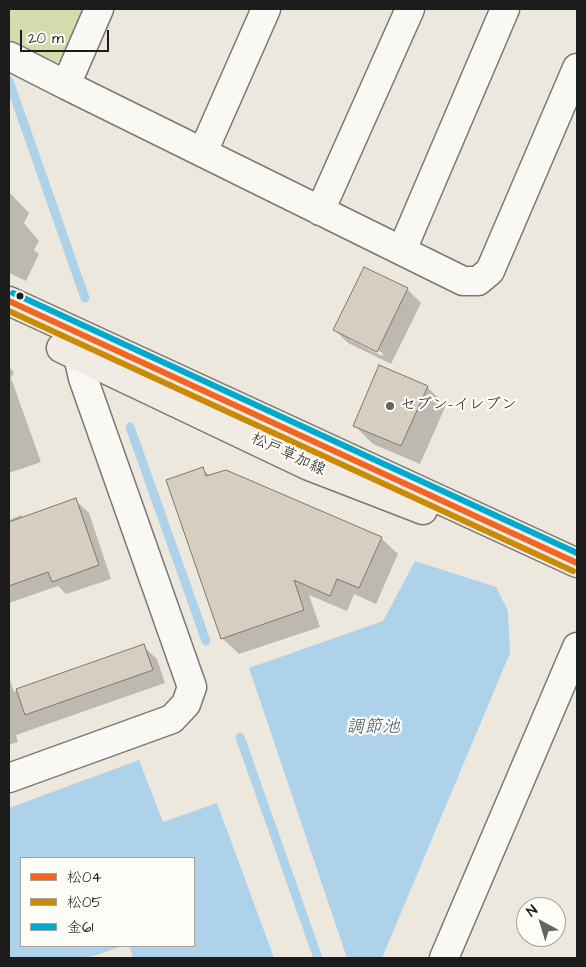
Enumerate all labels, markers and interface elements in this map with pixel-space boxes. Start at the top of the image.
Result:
scale bar [22,20,111,52]
text: 20 m [28,28,64,49]
unlabelled marker [15,291,25,301]
place label: セブン-イレブン [400,396,517,416]
marker: セブン-イレブン [384,400,396,412]
street label: 松戸草加線 [248,429,328,481]
water label: 調節池 [346,717,400,739]
legend [20,857,195,947]
text: 松04 [67,867,102,888]
text: 松05 [67,892,102,913]
north arrow [516,897,566,947]
text: N [522,901,542,922]
text: 金61 [67,917,93,938]

